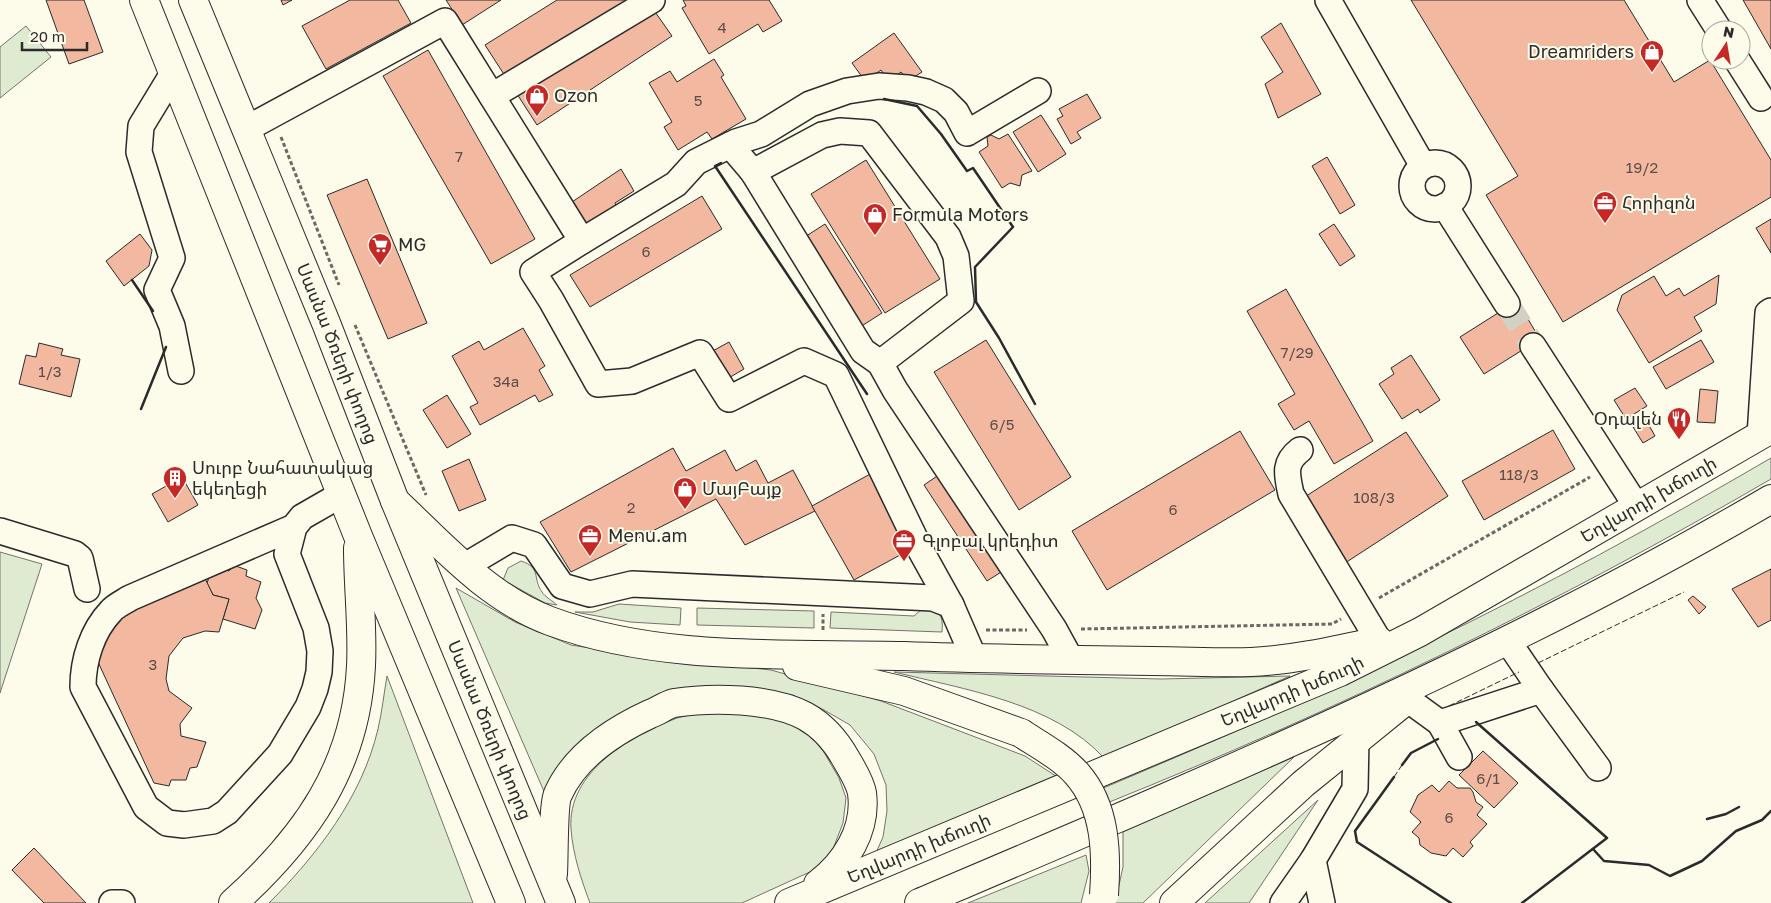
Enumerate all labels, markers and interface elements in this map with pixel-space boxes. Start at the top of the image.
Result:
house number: 4 [717,18,727,36]
scale bar [22,20,88,52]
north arrow [1701,20,1751,70]
text: N [1722,22,1736,41]
text: 20 m [30,27,65,45]
shop icon: Dreamriders [1639,39,1665,73]
place label: Dreamriders [1528,40,1634,62]
shop icon: Ozon [524,83,550,117]
place label: Ozon [554,84,598,106]
house number: 5 [694,91,702,109]
house number: 7 [455,147,463,165]
house number: 19/2 [1626,158,1658,176]
office icon: Հորիզոն [1592,190,1618,224]
place label: Հորիզոն [1622,191,1696,213]
shop icon: Formula Motors [862,202,888,236]
place label: Formula Motors [892,203,1028,225]
supermarket icon: MG [367,232,393,266]
place label: MG [398,233,426,255]
house number: 6 [641,242,651,260]
street label: Սասնա Ծռերի փողոց [293,260,384,447]
house number: 7/29 [1281,343,1313,361]
house number: 1/3 [38,362,62,380]
house number: 34a [493,372,519,390]
restaurant icon: Օդալեն [1666,406,1692,440]
place label: Օդալեն [1594,407,1662,429]
house number: 6/5 [990,415,1014,433]
street label: Եղվարդի խճուղի [1576,451,1720,547]
place label: Սուրբ Նահատակաց եկեղեցի [192,456,373,499]
building icon: Սուրբ Նահատակաց եկեղեցի [162,465,188,499]
house number: 118/3 [1499,465,1539,483]
shop icon: ՄայԲայք [672,476,698,510]
place label: ՄայԲայք [702,477,782,499]
house number: 108/3 [1353,488,1395,506]
house number: 2 [627,498,635,516]
house number: 6 [1168,500,1178,518]
office icon: Menu.am [577,523,603,557]
place label: Menu.am [608,524,687,546]
office icon: Գլոբալ կրեդիտ [891,528,917,562]
place label: Գլոբալ կրեդիտ [922,529,1059,551]
street label: Սասնա Ծռերի փողոց [444,637,537,823]
street label: Եղվարդի խճուղի [1217,650,1367,731]
house number: 3 [149,655,157,673]
house number: 6/1 [1476,769,1500,787]
street label: Եղվարդի խճուղի [844,808,994,887]
house number: 6 [1444,808,1454,826]

